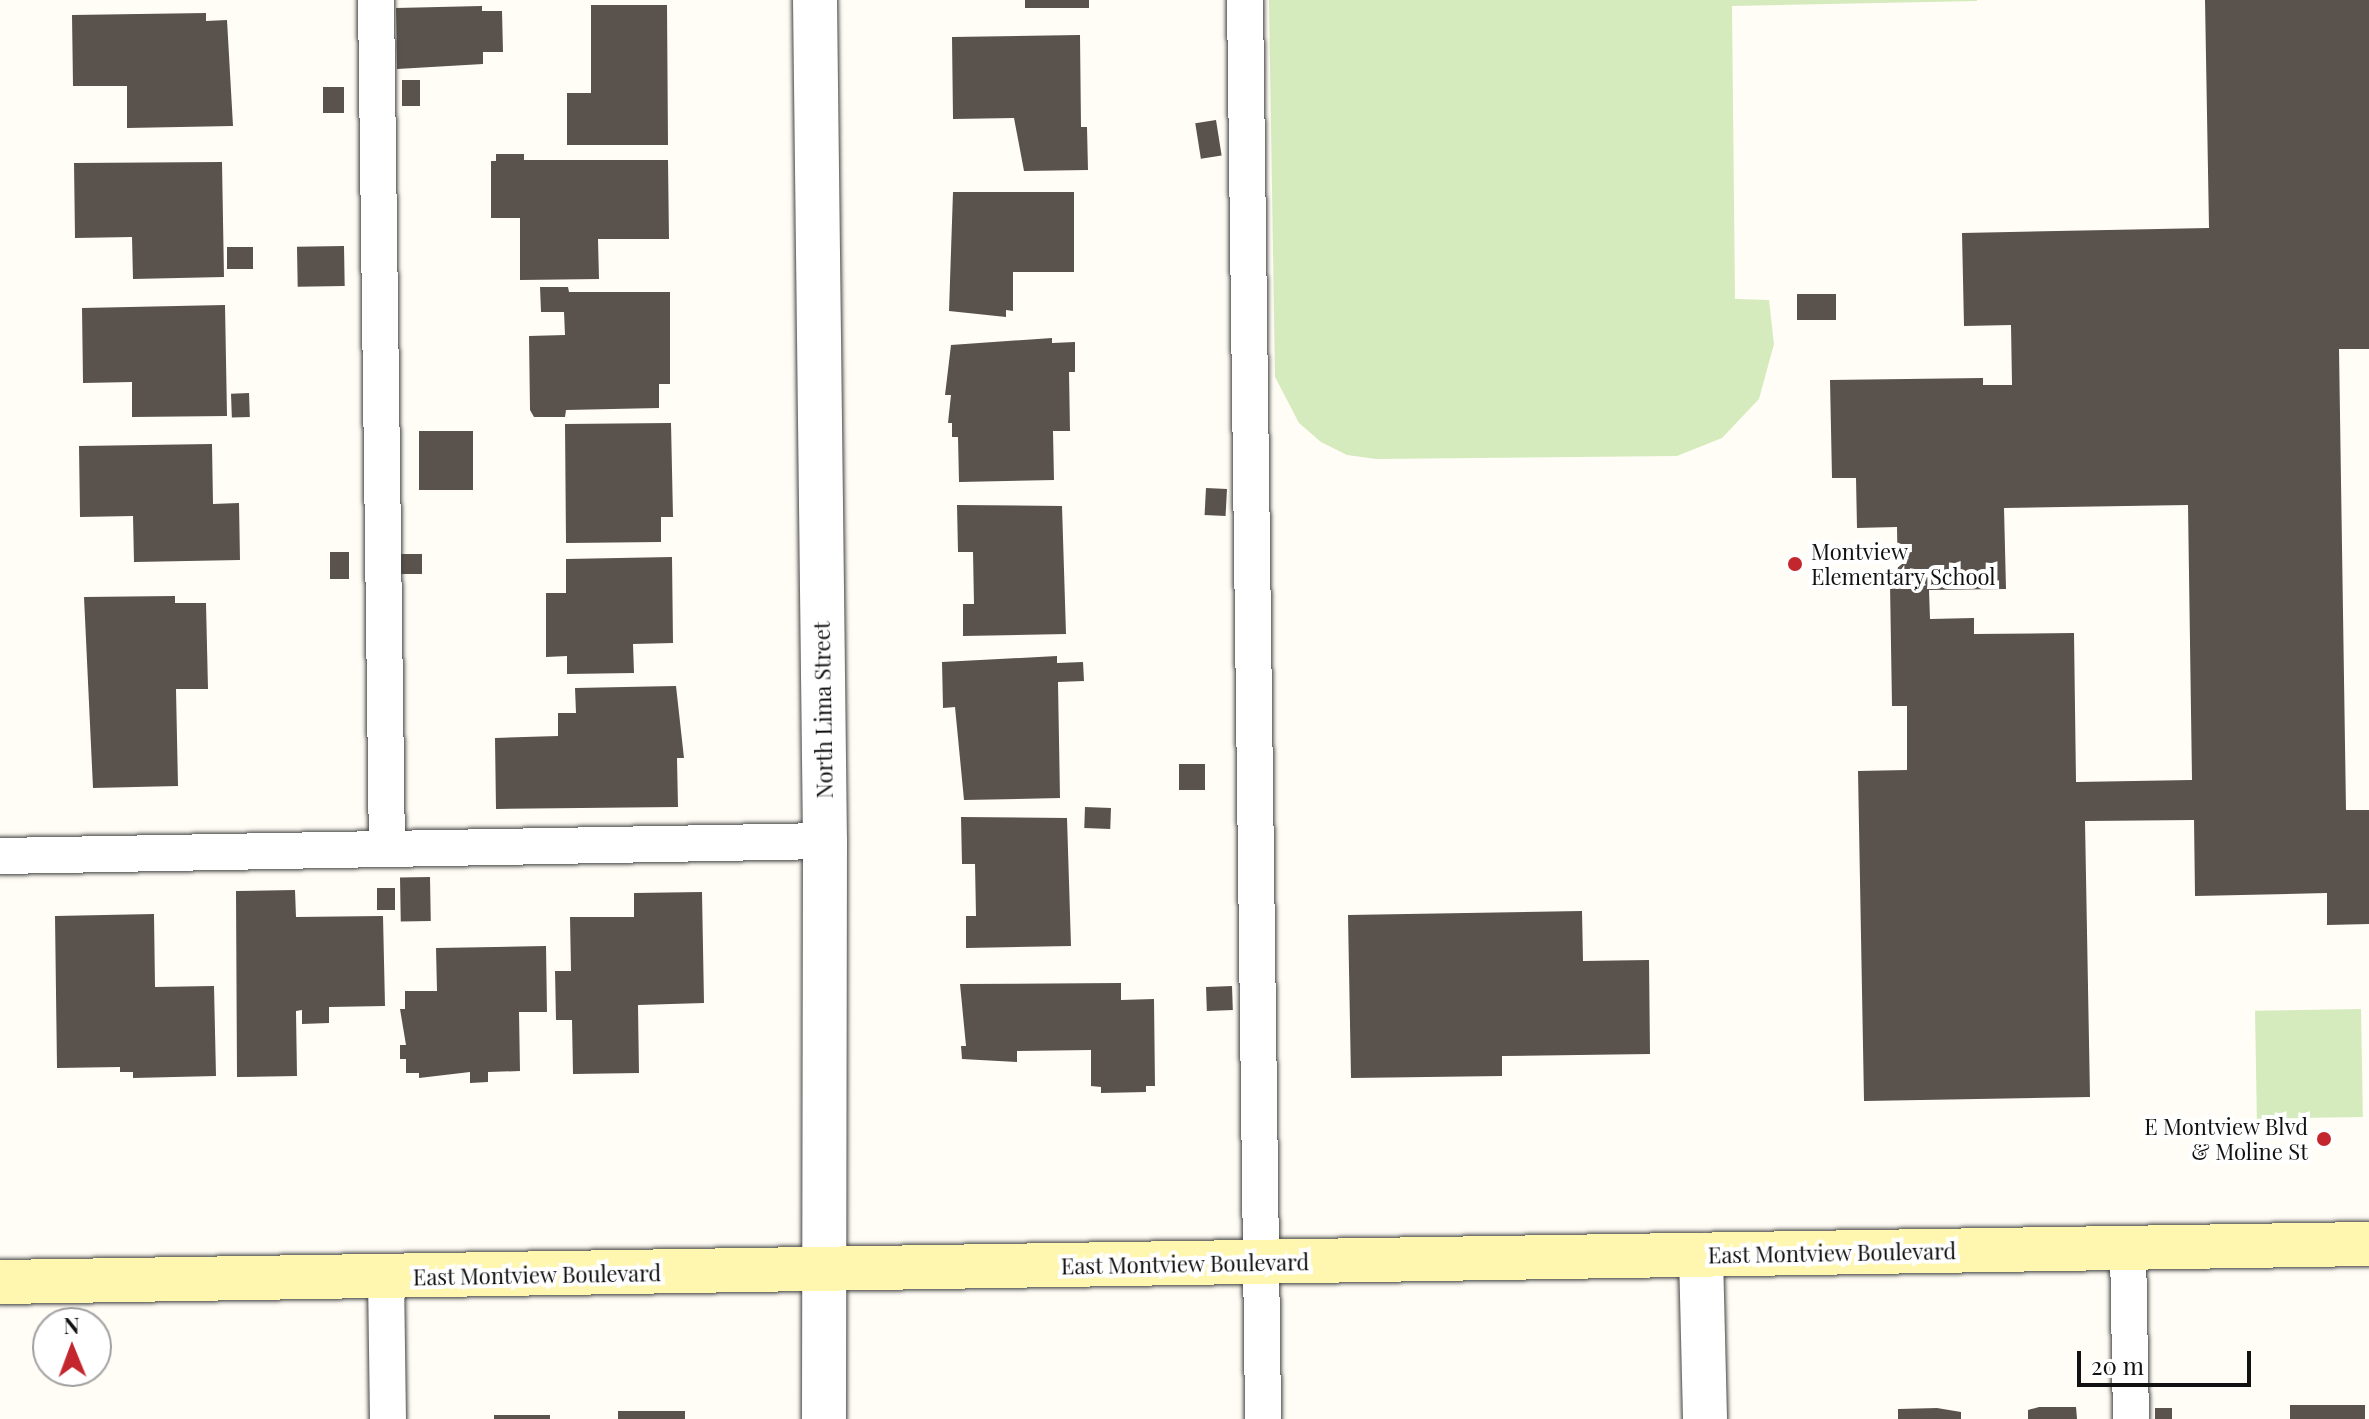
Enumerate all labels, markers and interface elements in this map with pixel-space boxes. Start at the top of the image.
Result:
place label: Montview Elementary School [1811,538,1996,590]
marker: Montview Elementary School [1786,555,1804,573]
street label: North Lima Street [808,621,838,799]
place label: E Montview Blvd & Moline St [2144,1113,2308,1164]
marker: E Montview Blvd & Moline St [2315,1130,2333,1148]
street label: East Montview Boulevard [1707,1238,1957,1268]
street label: East Montview Boulevard [1060,1249,1310,1279]
street label: East Montview Boulevard [412,1260,662,1290]
north arrow [32,1307,112,1387]
text: N [63,1310,80,1340]
scale bar [2081,1335,2255,1385]
text: 20 m [2091,1349,2144,1381]

